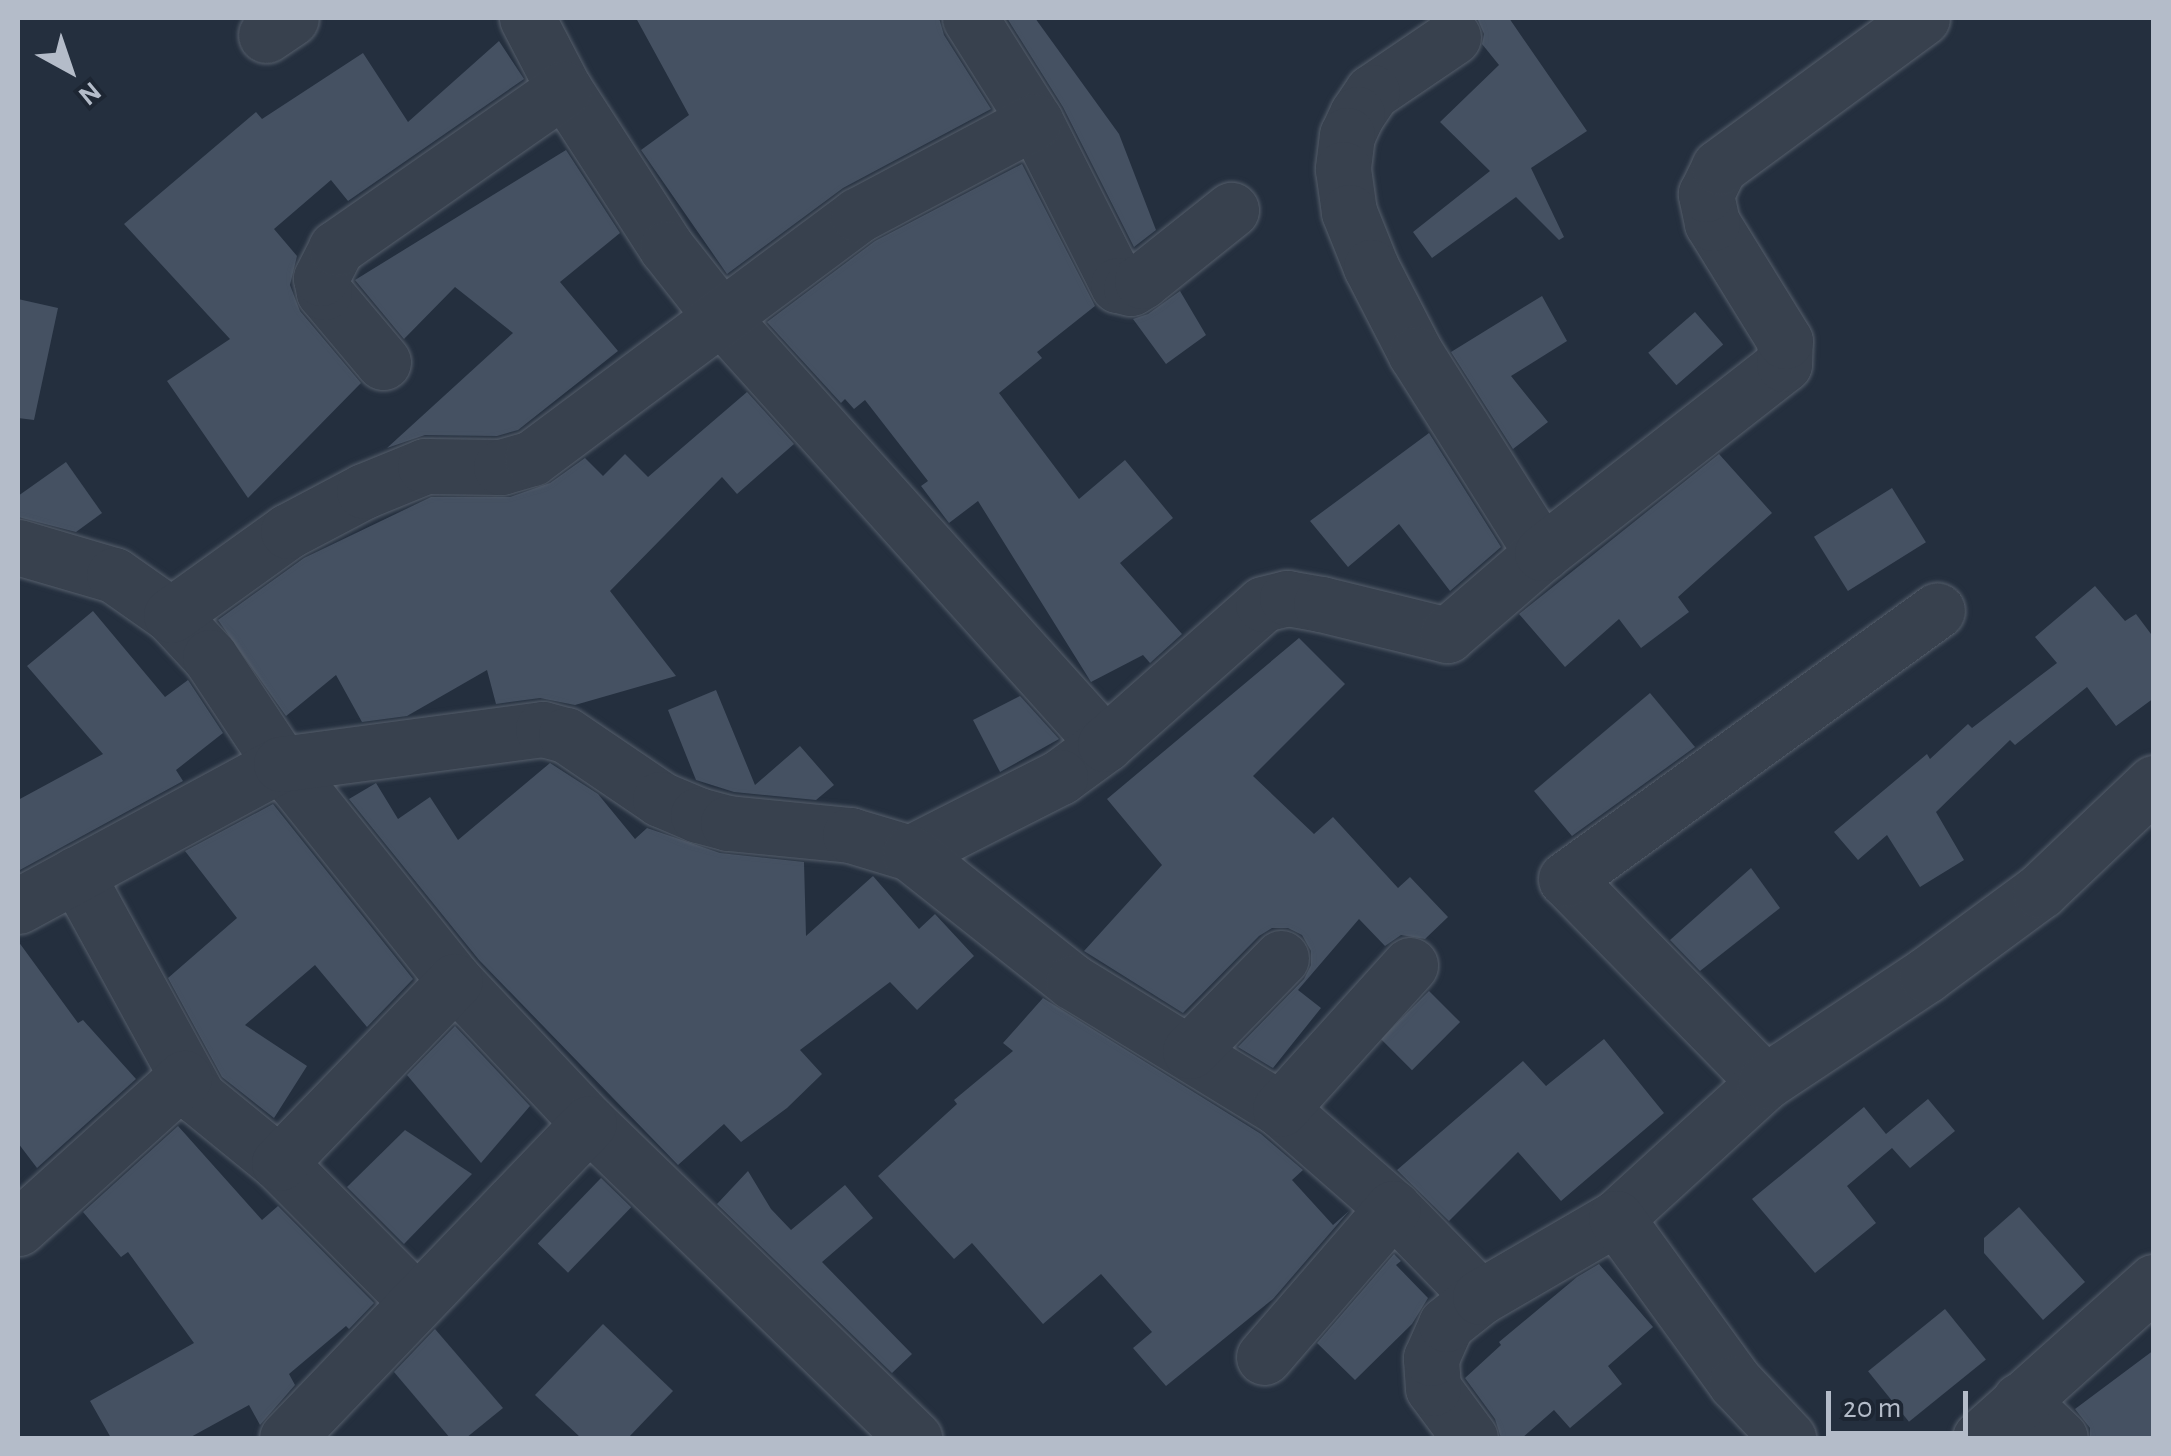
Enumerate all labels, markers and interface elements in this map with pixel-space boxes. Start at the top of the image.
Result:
north arrow [20,20,120,120]
text: N [73,76,106,110]
scale bar [1831,1371,1974,1433]
text: 20 m [1843,1393,1901,1423]

